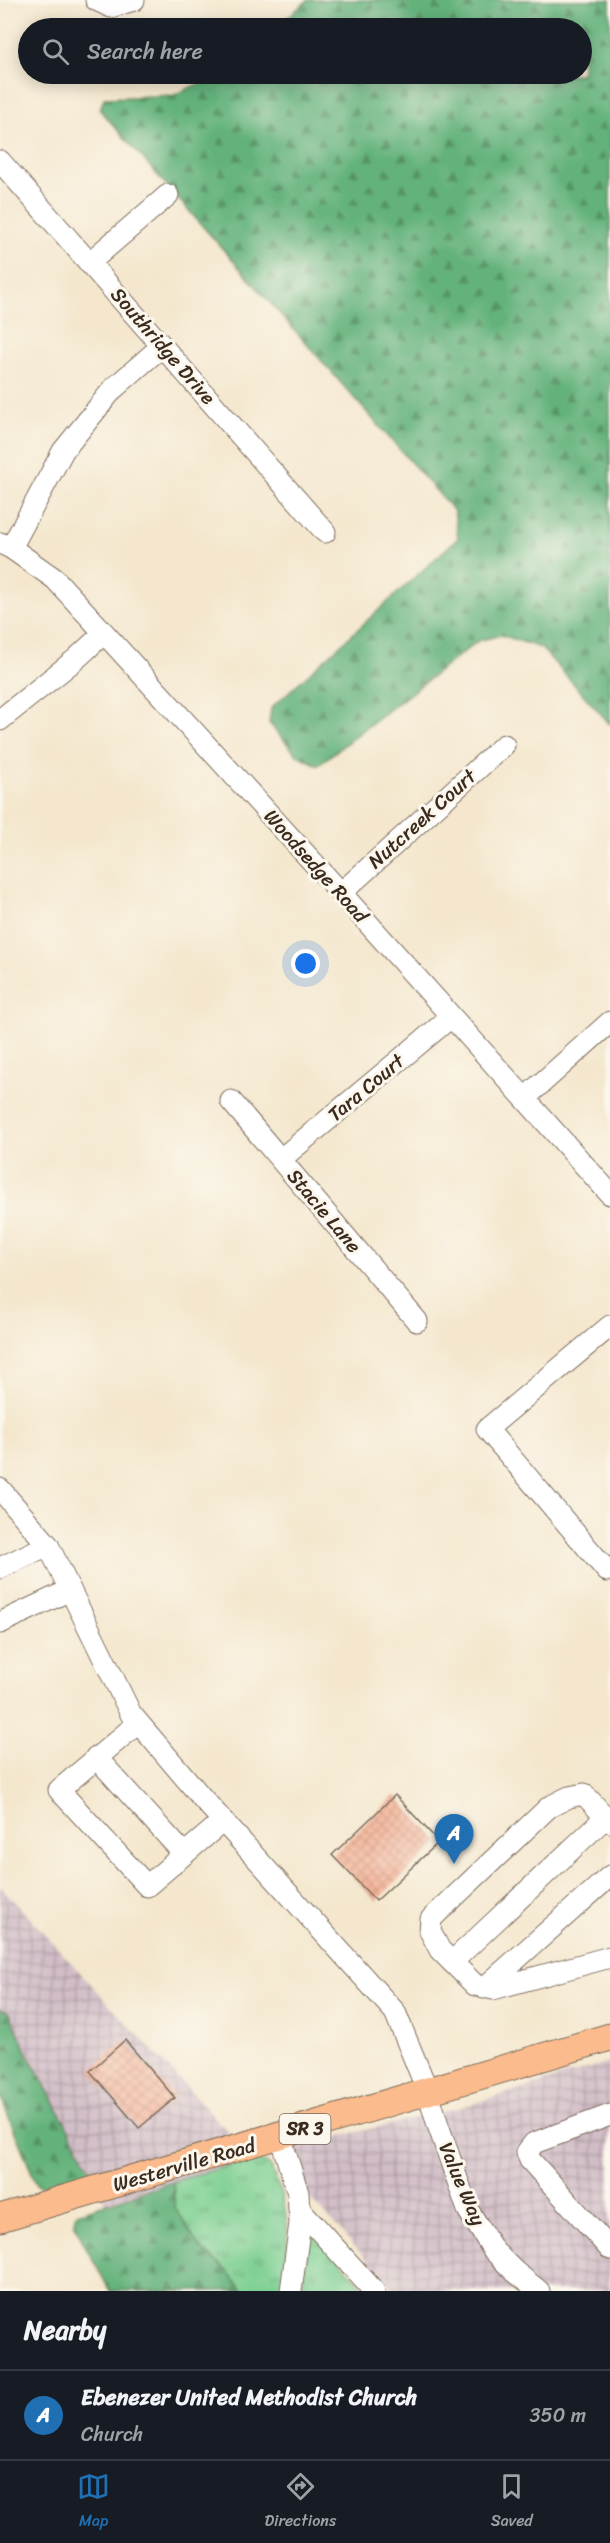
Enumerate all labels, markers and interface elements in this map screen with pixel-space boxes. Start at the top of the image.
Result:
search box [18,18,592,84]
text: Search here [87,32,203,71]
icon: search [39,35,72,68]
street label: Southridge Drive [102,279,225,413]
street label: Nutcreek Court [359,760,485,878]
street label: Woodsedge Road [255,801,378,932]
your location [291,949,320,978]
street label: Tara Court [319,1044,413,1131]
street label: Stacie Lane [278,1161,370,1261]
pin: A [434,1814,474,1864]
road number: SR 3 [280,2114,330,2144]
street label: Westerville Road [109,2128,261,2202]
street label: Value Way [429,2137,496,2232]
text: Nearby [24,2307,106,2353]
text: Ebenezer United Methodist Church [81,2378,417,2417]
text: A [37,2398,50,2433]
text: 350 m [530,2398,586,2433]
text: Church [81,2417,143,2452]
tab: Map [77,2470,110,2535]
tab: Directions [265,2470,336,2535]
tab: Saved [491,2470,533,2535]

